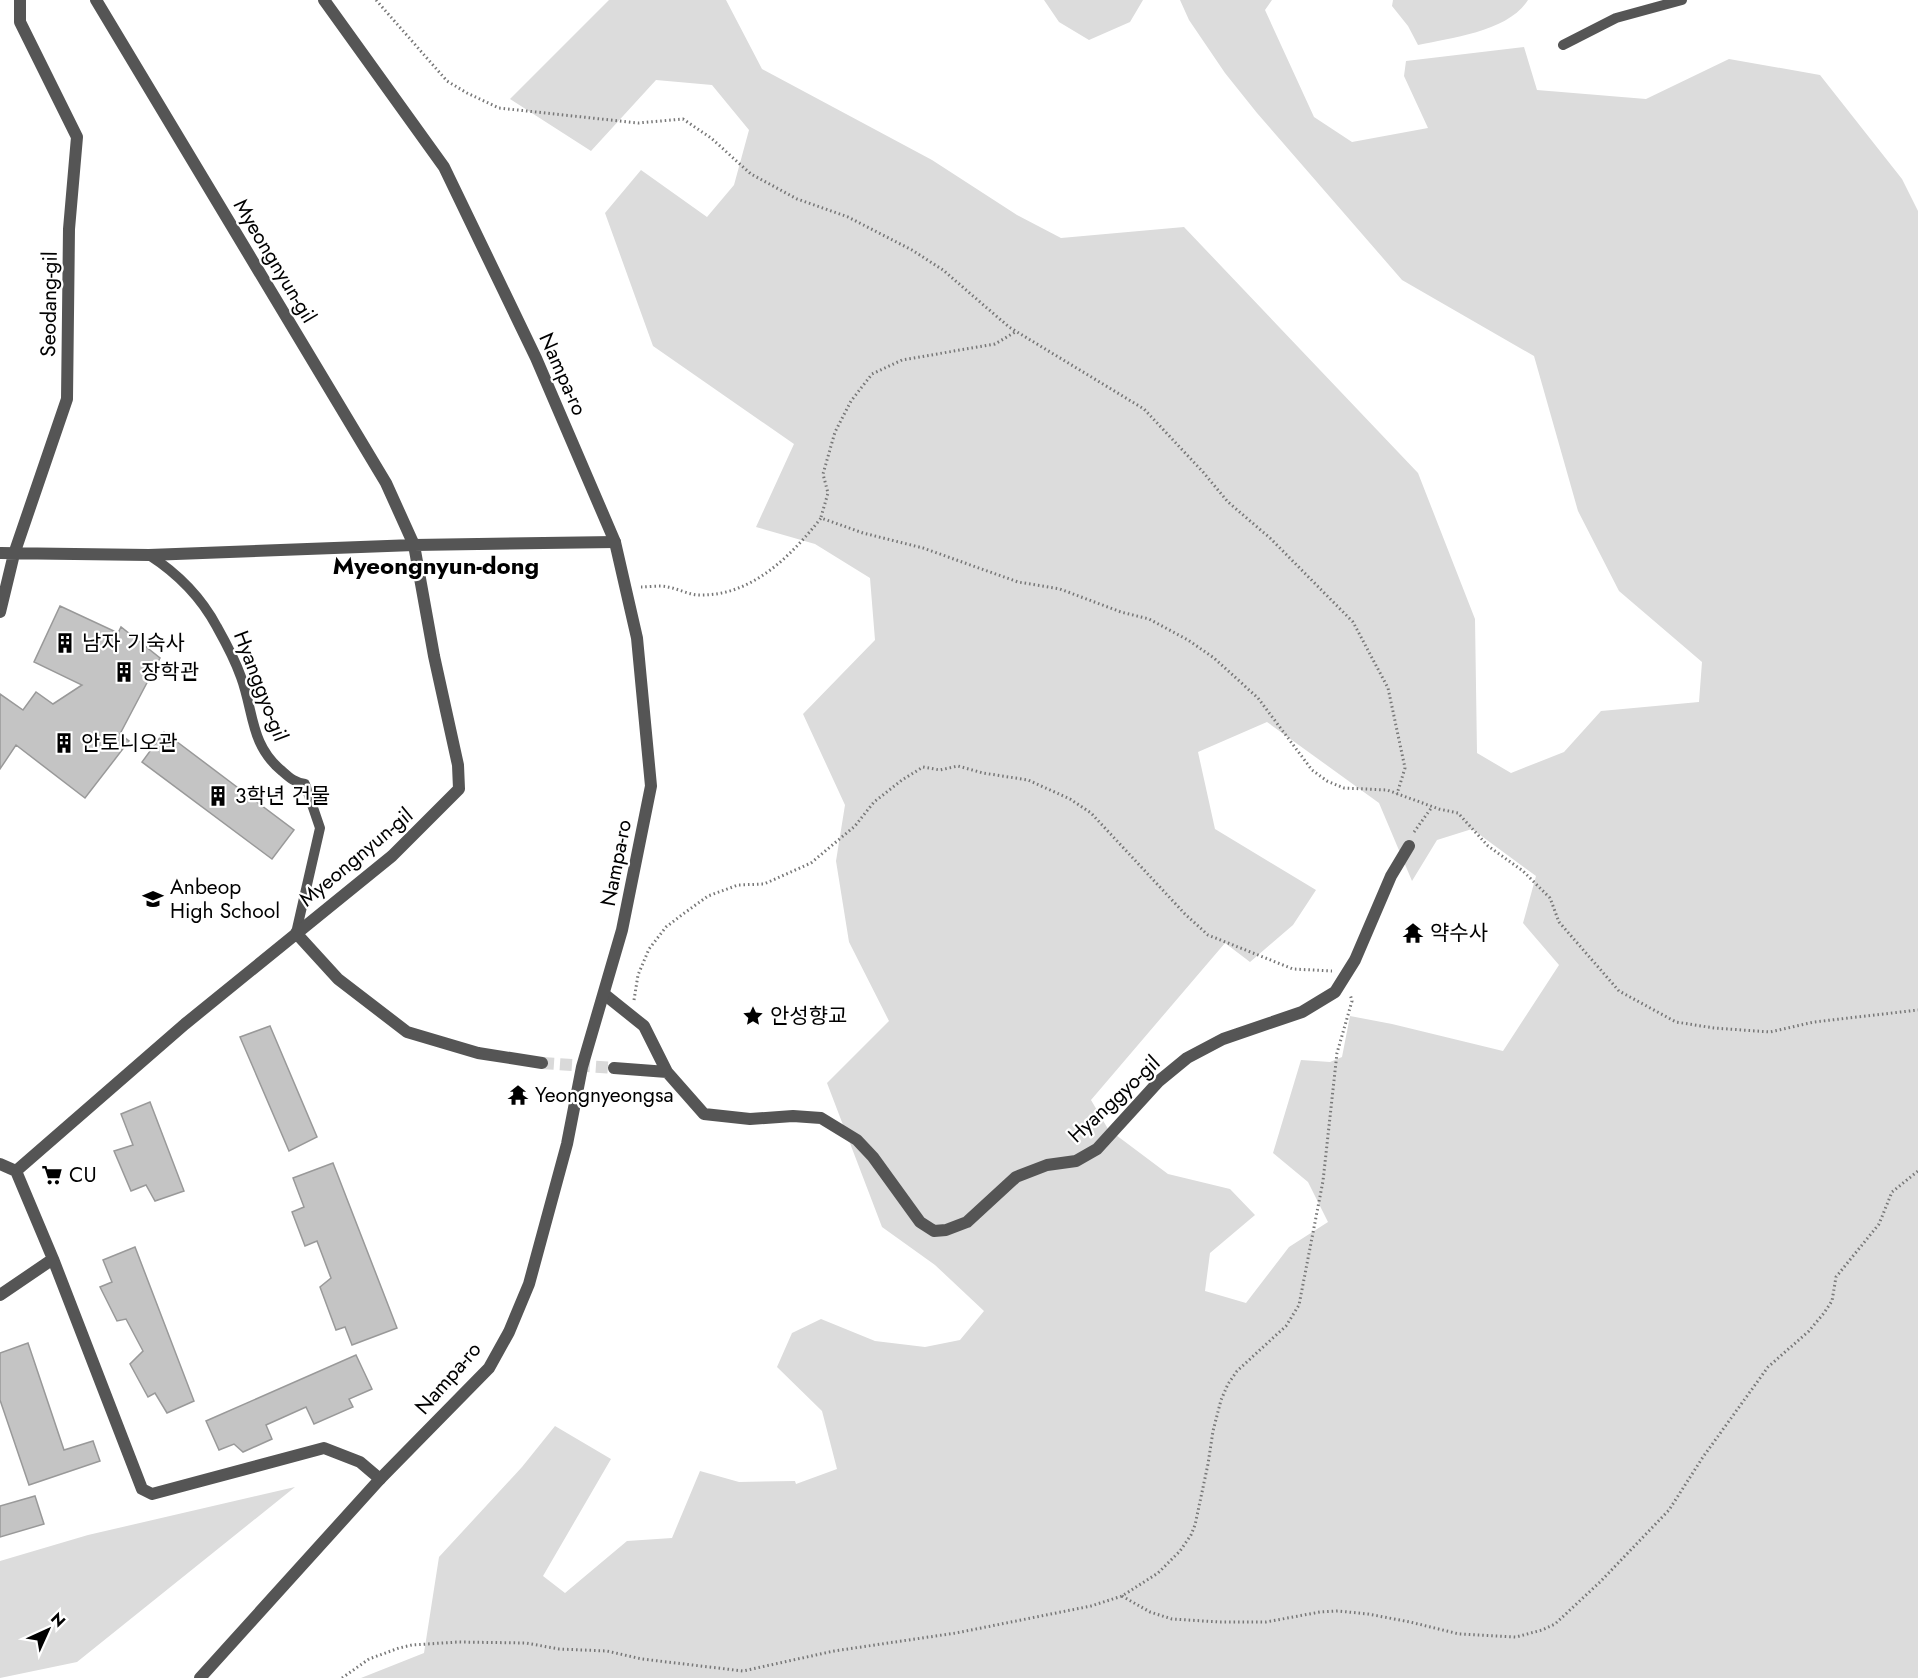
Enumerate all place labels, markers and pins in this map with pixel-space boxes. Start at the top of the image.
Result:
place label: 남자 기숙사 [82,628,185,658]
building icon: 남자 기숙사 [53,631,77,655]
place label: 장학관 [141,657,199,687]
building icon: 장학관 [112,660,136,684]
place label: 안토니오관 [81,728,178,758]
building icon: 안토니오관 [52,731,76,755]
place label: 3학년 건물 [235,781,330,811]
building icon: 3학년 건물 [206,784,230,808]
place label: Anbeop High School [170,872,280,926]
school or university icon: Anbeop High School [141,887,165,911]
place label: 약수사 [1430,918,1488,948]
temple icon: 약수사 [1401,921,1425,945]
place label: 안성향교 [770,1001,847,1031]
place icon: 안성향교 [741,1004,765,1028]
place label: Yeongnyeongsa [535,1080,674,1110]
temple icon: Yeongnyeongsa [506,1083,530,1107]
place label: CU [69,1160,97,1190]
supermarket icon: CU [40,1163,64,1187]

